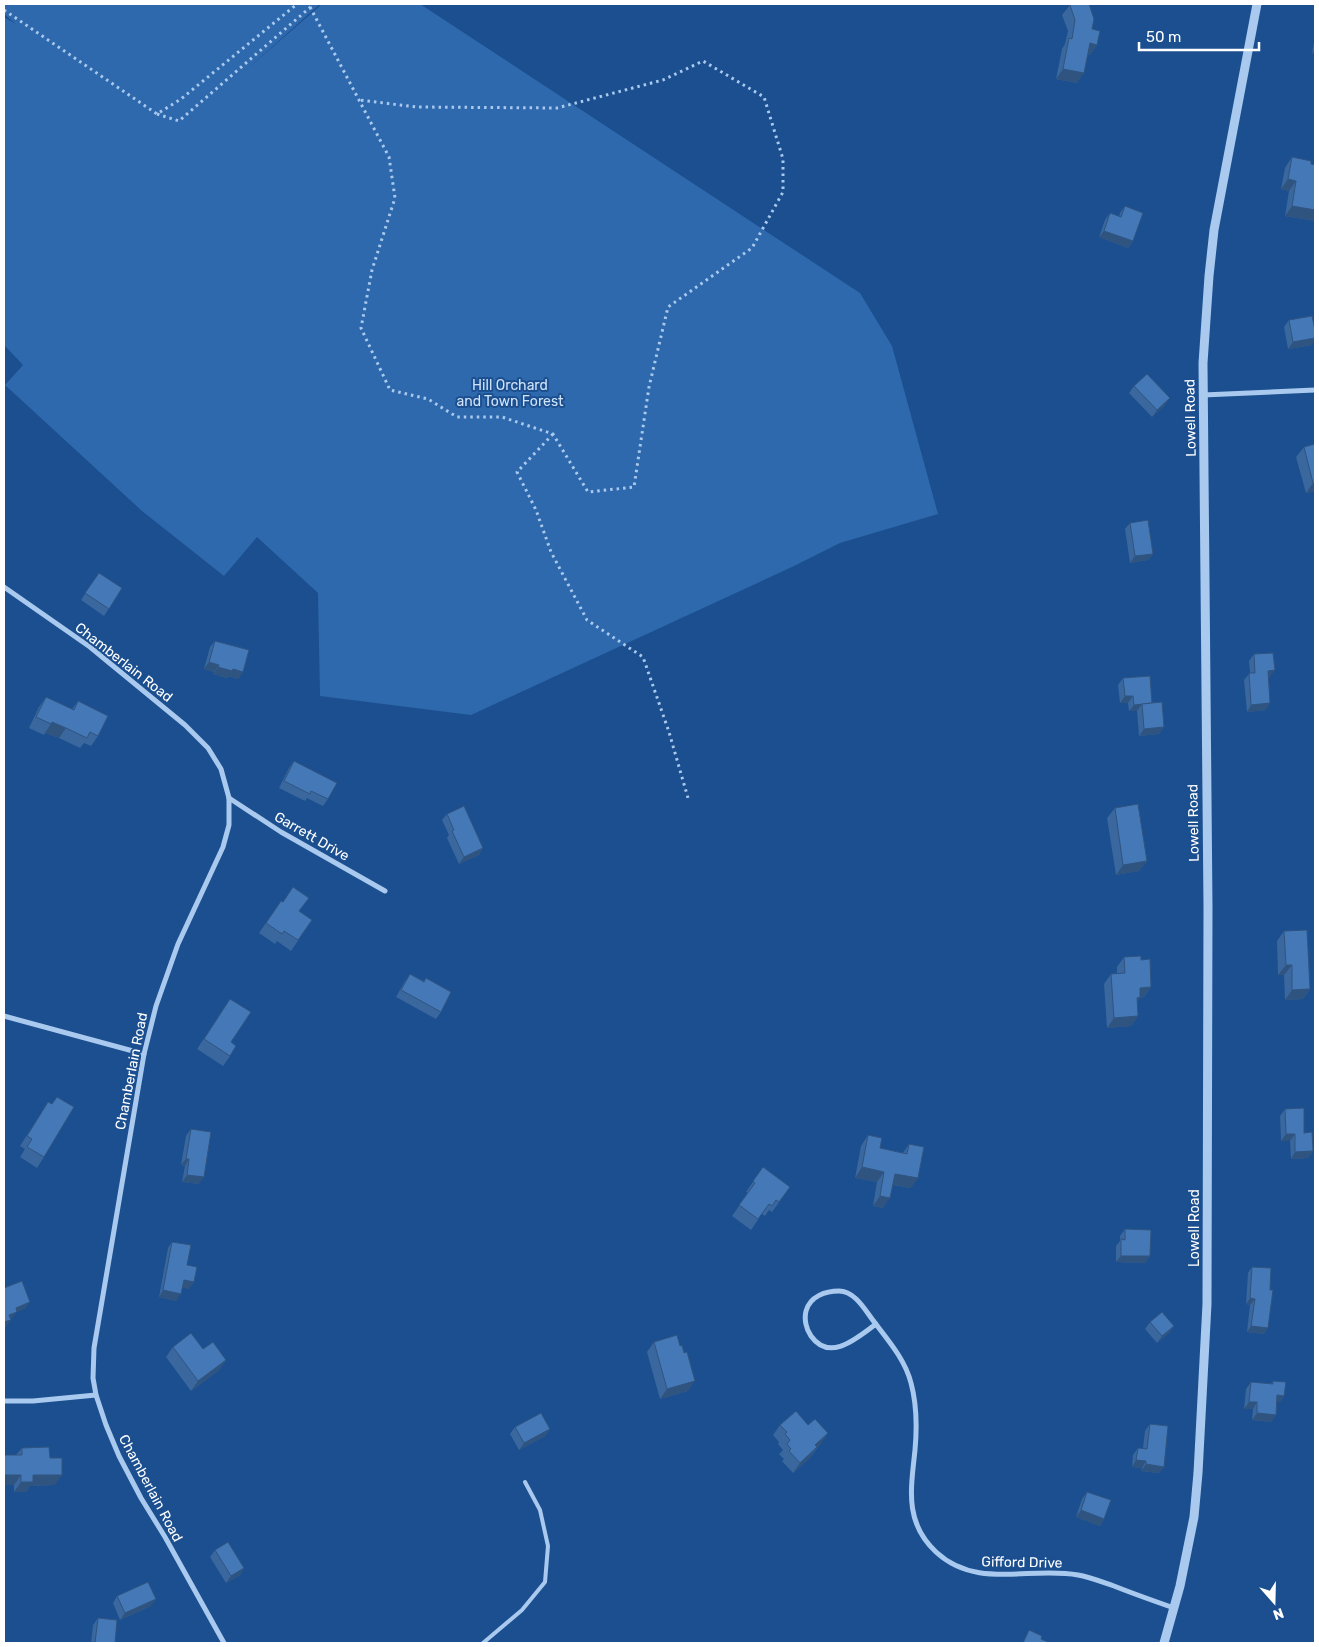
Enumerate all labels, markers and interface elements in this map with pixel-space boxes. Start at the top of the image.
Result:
scale bar [1139,20,1259,52]
text: 50 m [1146,28,1181,46]
park label: Hill Orchard and Town Forest [456,377,564,410]
street label: Lowell Road [1181,379,1200,457]
street label: Chamberlain Road [72,619,176,706]
street label: Lowell Road [1184,784,1203,862]
street label: Garrett Drive [271,808,352,865]
street label: Chamberlain Road [112,1011,151,1131]
street label: Lowell Road [1186,1189,1203,1267]
street label: Chamberlain Road [115,1432,186,1545]
street label: Gifford Drive [981,1553,1063,1572]
north arrow [1249,1577,1299,1627]
text: N [1271,1604,1286,1623]

